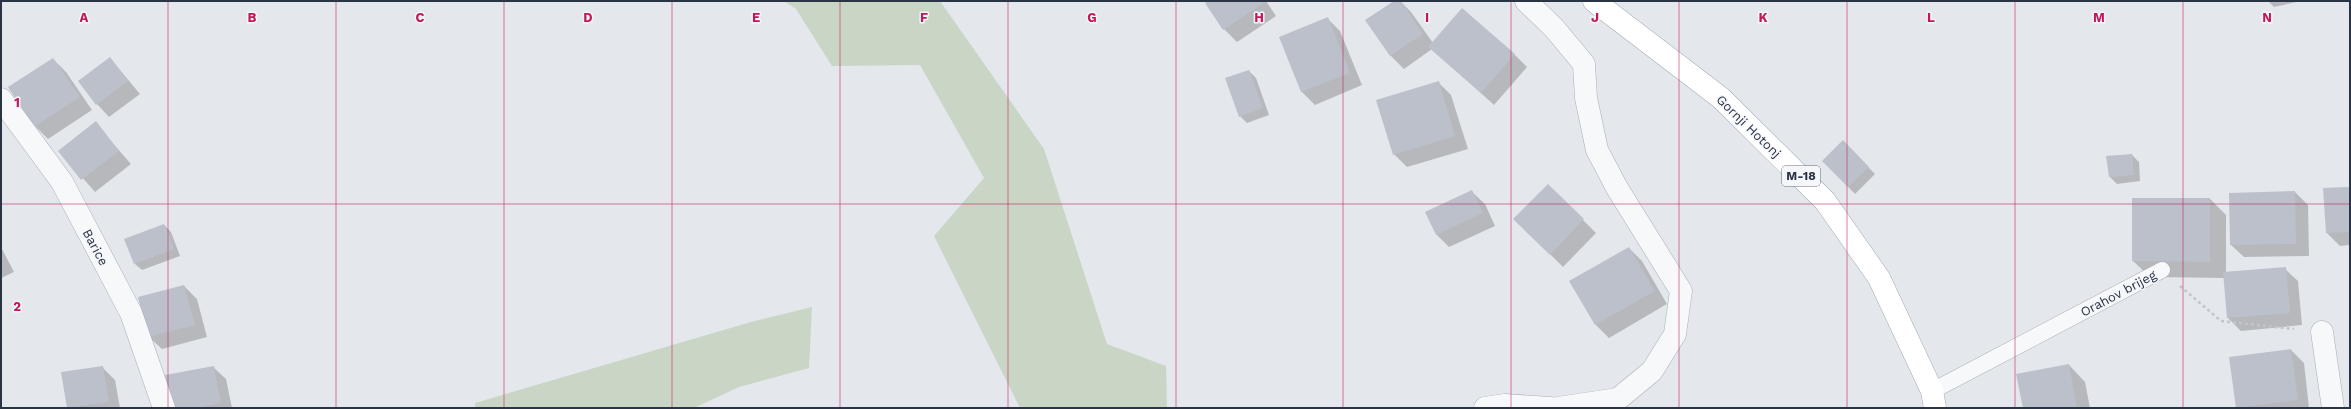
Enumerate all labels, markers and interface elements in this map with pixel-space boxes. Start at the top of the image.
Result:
text: A [80,10,89,25]
text: B [248,10,257,25]
text: C [416,10,425,25]
text: D [583,10,593,25]
text: E [752,10,760,25]
text: F [920,10,928,25]
text: G [1087,10,1097,25]
text: H [1254,10,1264,25]
text: I [1425,10,1429,25]
text: J [1591,10,1599,25]
text: K [1758,10,1768,25]
text: L [1927,10,1935,25]
text: M [2093,10,2105,25]
text: N [2262,10,2272,25]
street label: Gornji Hotonj [1713,92,1784,161]
text: 1 [14,95,20,110]
road number: M-18 [1782,166,1820,186]
street label: Barice [80,226,111,268]
street label: Orahov brijeg [2078,267,2159,320]
text: 2 [13,299,21,314]

